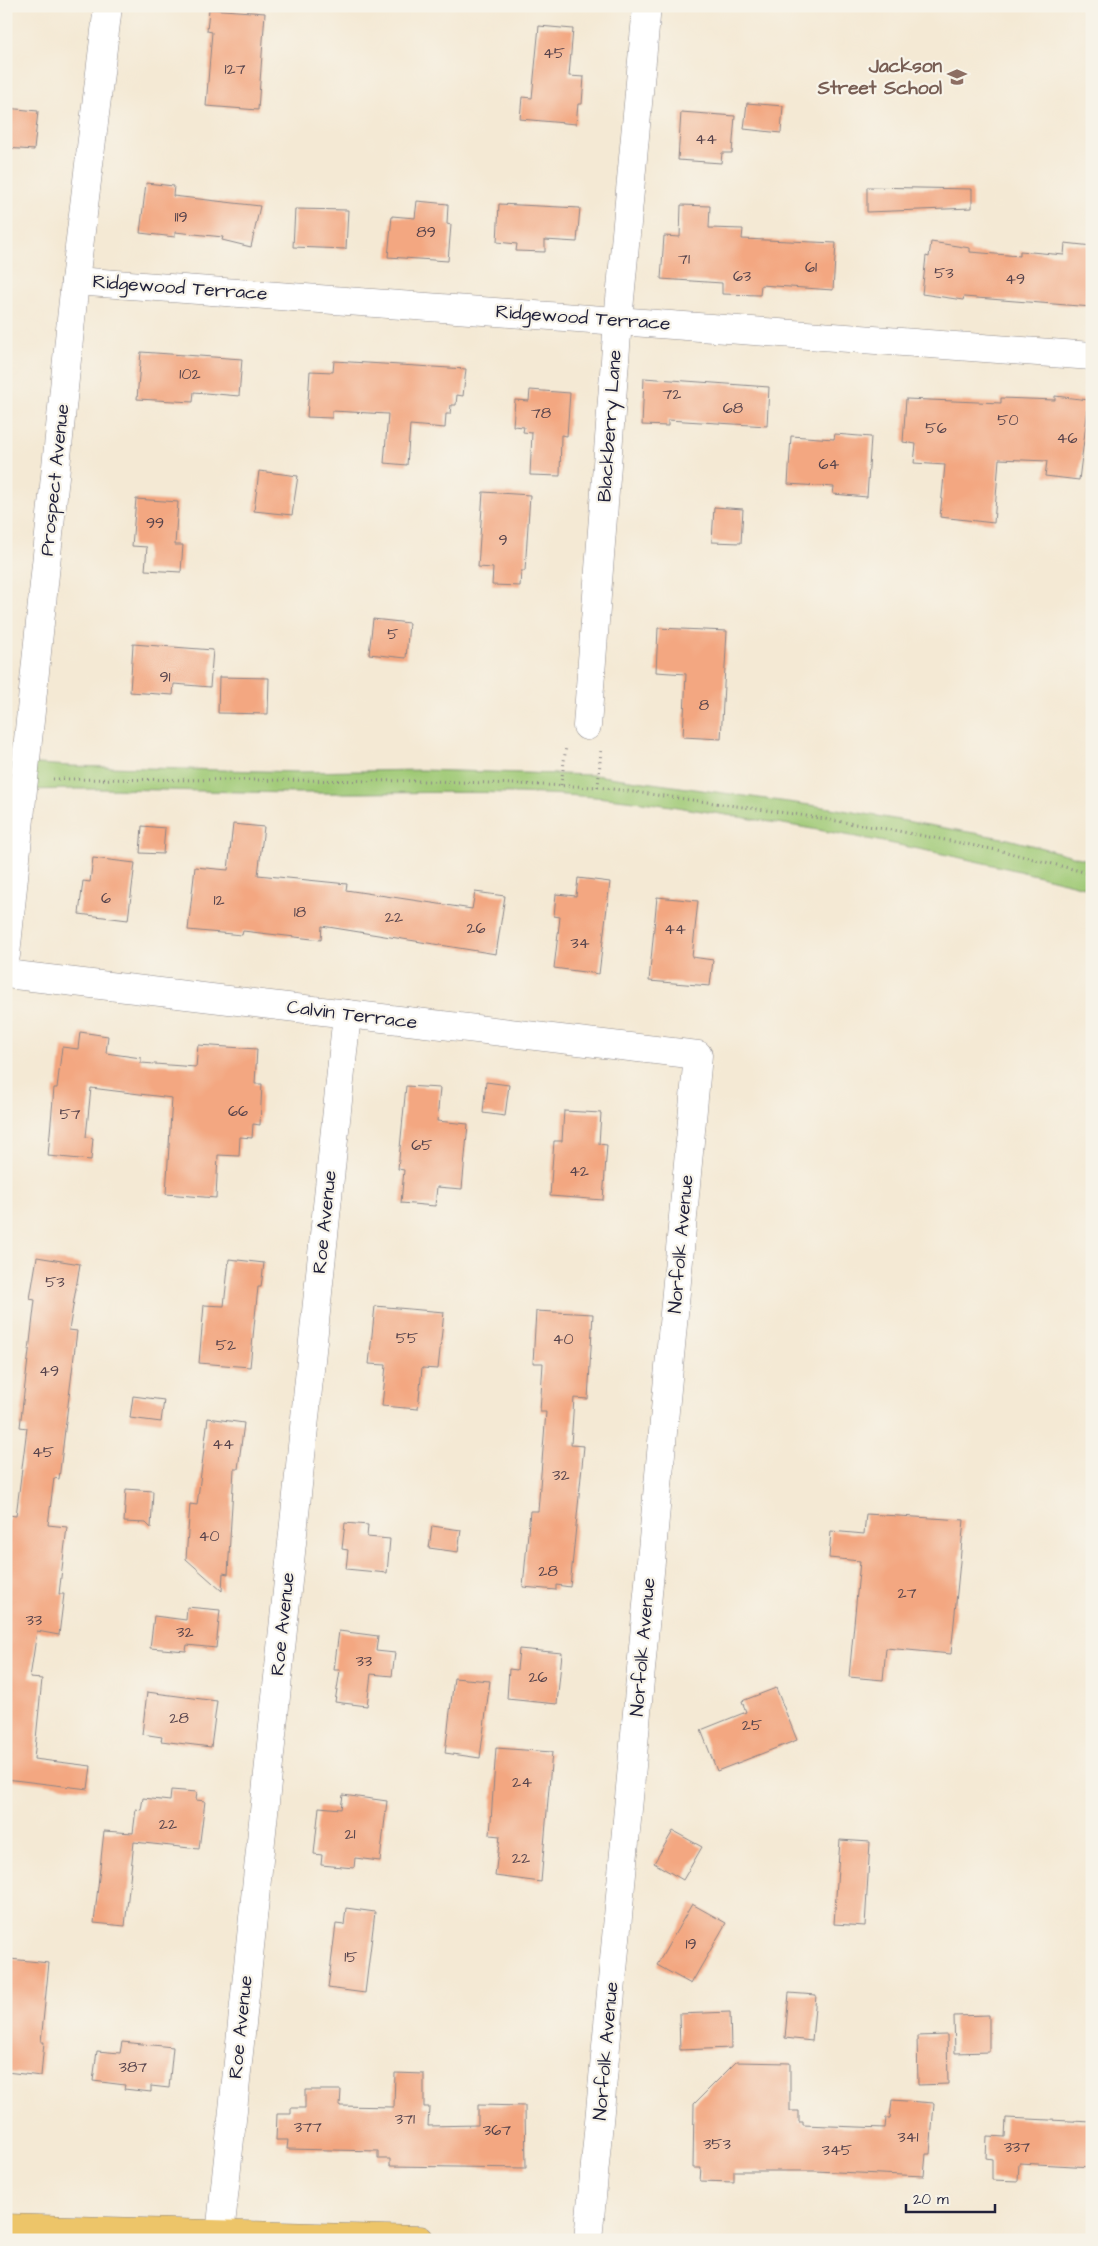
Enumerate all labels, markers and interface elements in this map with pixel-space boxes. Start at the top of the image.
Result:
house number: 45 [543,42,566,64]
place label: Jackson Street School [817,53,942,102]
house number: 127 [224,58,246,80]
school or university icon: Jackson Street School [946,66,968,88]
house number: 44 [695,128,717,150]
house number: 119 [174,206,188,228]
house number: 89 [416,221,436,243]
house number: 71 [678,248,690,270]
house number: 61 [805,256,817,278]
house number: 53 [934,262,954,284]
house number: 63 [733,265,751,287]
street label: Ridgewood Terrace [92,268,268,309]
house number: 49 [1005,268,1025,290]
street label: Ridgewood Terrace [495,298,671,339]
street label: Blackberry Lane [591,349,630,503]
house number: 102 [179,363,201,385]
house number: 72 [663,383,682,405]
house number: 68 [723,397,743,419]
house number: 78 [531,402,551,424]
street label: Prospect Avenue [34,403,76,557]
house number: 50 [997,409,1019,431]
house number: 56 [925,417,947,439]
house number: 46 [1057,427,1077,449]
house number: 64 [819,453,840,475]
house number: 99 [146,512,164,534]
house number: 9 [498,529,508,551]
house number: 5 [387,623,399,645]
house number: 91 [159,666,171,688]
house number: 8 [699,694,709,716]
house number: 6 [101,887,111,909]
house number: 12 [213,889,225,911]
house number: 18 [294,901,306,923]
house number: 22 [385,906,403,928]
house number: 26 [466,917,486,939]
house number: 44 [664,918,686,940]
house number: 34 [570,932,590,954]
street label: Calvin Terrace [285,994,419,1036]
house number: 66 [228,1100,248,1122]
house number: 57 [59,1103,81,1125]
house number: 65 [411,1134,433,1156]
house number: 42 [569,1160,589,1182]
street label: Roe Avenue [306,1169,344,1275]
street label: Norfolk Avenue [661,1174,701,1314]
house number: 53 [45,1271,65,1293]
house number: 55 [396,1327,419,1349]
house number: 40 [553,1328,573,1350]
house number: 52 [216,1334,236,1356]
house number: 49 [39,1360,59,1382]
house number: 44 [212,1433,234,1455]
house number: 45 [32,1441,55,1463]
house number: 32 [552,1464,570,1486]
house number: 40 [199,1525,219,1547]
house number: 28 [538,1560,558,1582]
street label: Roe Avenue [264,1571,302,1677]
street label: Norfolk Avenue [623,1577,663,1717]
house number: 27 [898,1582,917,1604]
house number: 33 [26,1609,42,1631]
house number: 32 [176,1621,194,1643]
house number: 33 [356,1650,372,1672]
house number: 26 [528,1666,548,1688]
house number: 28 [169,1707,189,1729]
house number: 25 [742,1714,763,1736]
house number: 24 [512,1771,532,1793]
house number: 22 [159,1813,177,1835]
house number: 21 [344,1823,356,1845]
house number: 22 [512,1847,530,1869]
house number: 19 [685,1933,697,1955]
house number: 15 [344,1946,358,1968]
street label: Roe Avenue [222,1974,260,2080]
street label: Norfolk Avenue [586,1981,626,2121]
house number: 387 [119,2056,147,2078]
house number: 371 [395,2108,415,2130]
house number: 377 [294,2116,322,2138]
house number: 367 [483,2119,511,2141]
house number: 341 [897,2126,919,2148]
house number: 353 [703,2133,731,2155]
house number: 337 [1004,2136,1030,2158]
house number: 345 [822,2139,853,2161]
scale bar [906,2181,994,2213]
text: 20 m [913,2189,949,2210]

